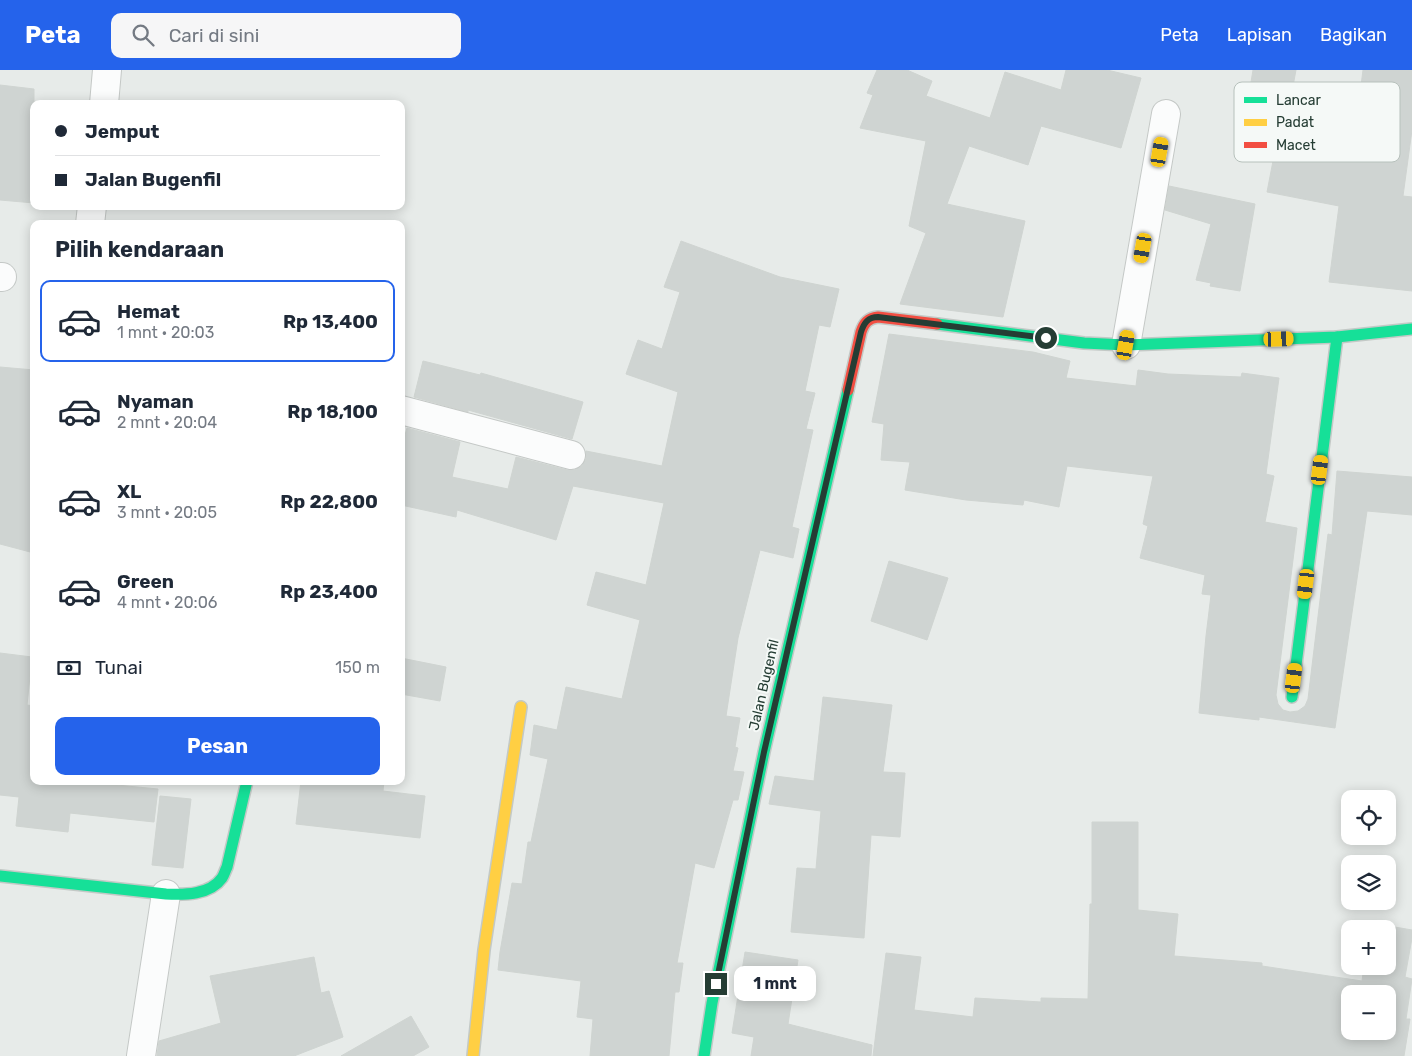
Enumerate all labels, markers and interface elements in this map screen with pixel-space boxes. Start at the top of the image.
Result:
search box [111,13,461,58]
text: Peta [25,21,81,49]
icon: search [129,21,157,49]
text: Cari di sini [169,24,259,47]
text: Peta [1160,24,1199,46]
text: Lapisan [1227,24,1292,46]
text: Bagikan [1320,24,1387,46]
legend [1234,82,1400,162]
text: Lancar [1276,92,1322,109]
text: Padat [1276,114,1315,131]
text: Jemput [85,120,159,143]
car [1150,136,1169,168]
text: Macet [1276,137,1316,154]
text: Jalan Bugenfil [85,168,221,191]
car [1133,232,1152,264]
text: Pilih kendaraan [55,236,224,263]
icon: car [57,299,102,344]
text: Hemat [117,300,180,323]
text: Rp 13,400 [283,310,378,333]
text: 1 mnt · 20:03 [117,323,214,342]
route start [1035,327,1057,349]
car [1116,329,1135,361]
car [1263,331,1294,347]
icon: car [57,389,102,434]
text: Nyaman [117,390,194,413]
text: Rp 18,100 [287,400,378,423]
text: 2 mnt · 20:04 [117,413,217,432]
car [1310,454,1329,486]
icon: car [57,479,102,524]
text: XL [117,480,141,503]
text: Rp 22,800 [280,490,378,513]
text: 3 mnt · 20:05 [117,503,217,522]
car [1296,568,1315,600]
icon: car [57,569,102,614]
text: Green [117,570,174,593]
text: Rp 23,400 [280,580,378,603]
text: 4 mnt · 20:06 [117,593,218,612]
street label: Jalan Bugenfil [745,638,783,732]
icon: cash [55,654,83,682]
text: Tunai [95,656,143,679]
text: 150 m [335,658,380,677]
car [1284,662,1303,694]
button: Pesan [55,717,380,775]
map controls [1341,790,1396,1040]
button: locate [1341,790,1396,845]
button: layers [1341,855,1396,910]
button: + [1341,920,1396,975]
callout: 1 mnt [734,966,816,1002]
route end [705,973,727,995]
text: 1 mnt [753,974,797,993]
button: − [1341,985,1396,1040]

